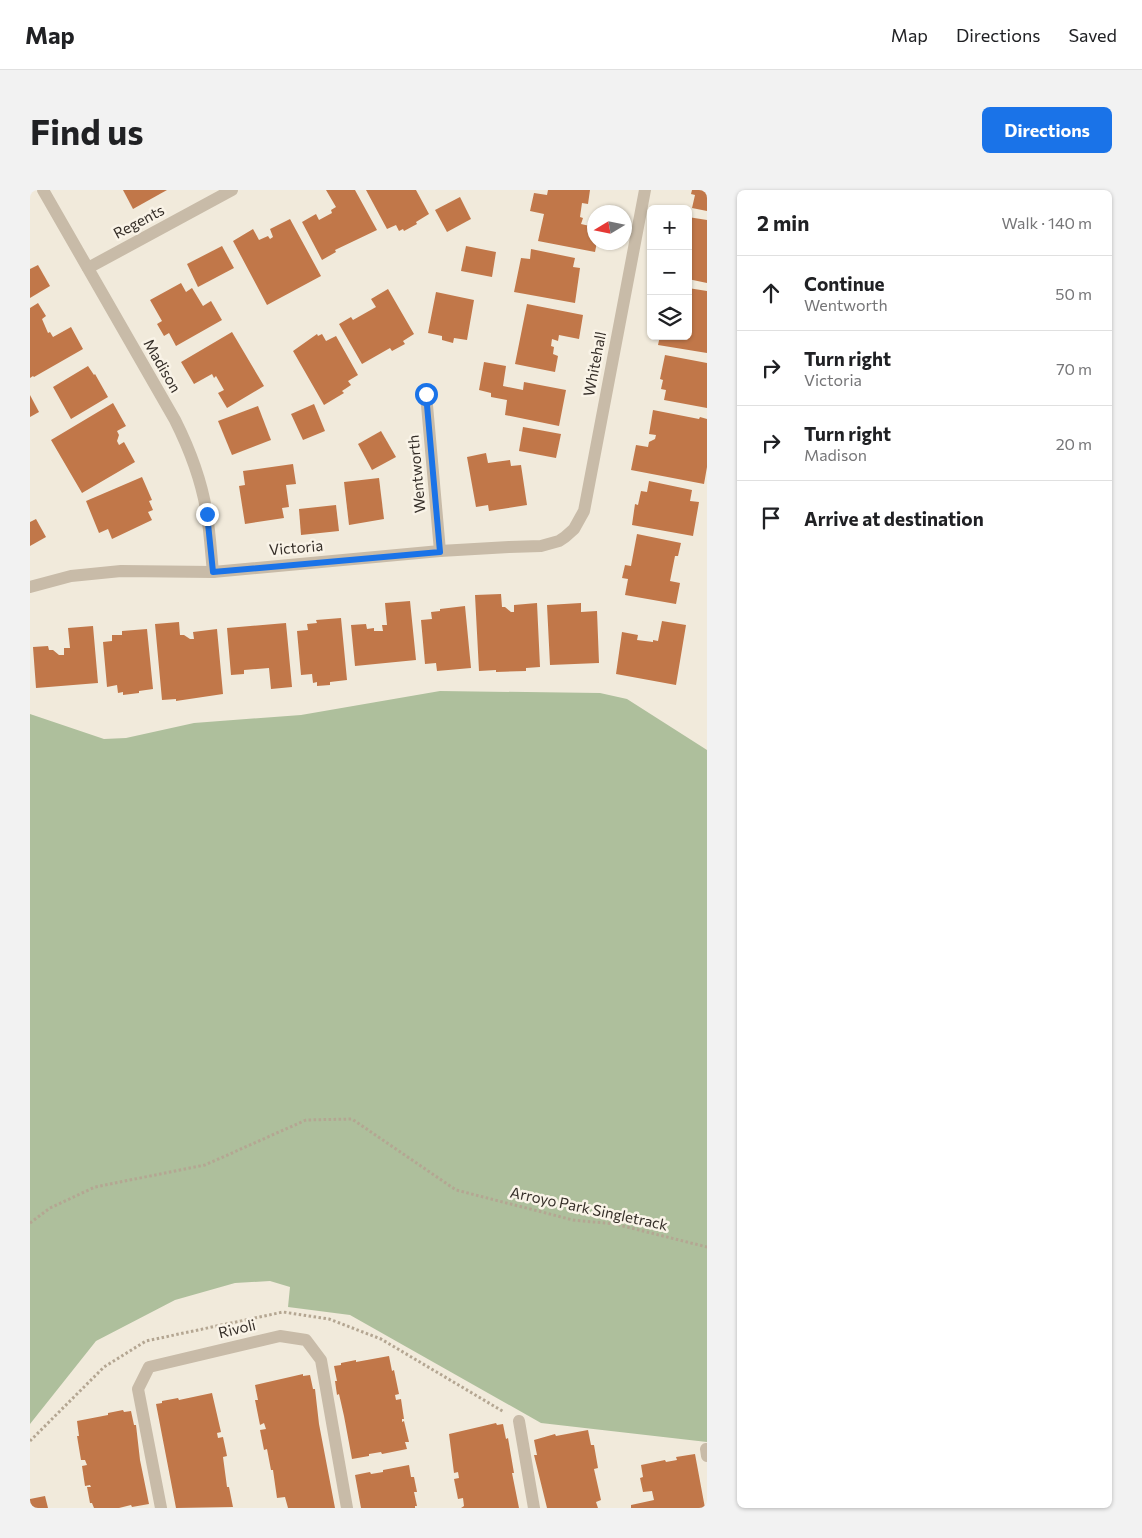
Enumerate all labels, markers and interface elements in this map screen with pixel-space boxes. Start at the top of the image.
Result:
text: Map [25,20,75,49]
text: Map [891,24,928,46]
text: Directions [956,24,1040,46]
text: Saved [1068,24,1117,46]
button: Directions [982,107,1112,153]
text: Find us [30,109,144,152]
street label: Regents [110,200,167,242]
north arrow [587,205,632,250]
map controls [647,205,692,340]
button: + [647,205,692,250]
text: 2 min [757,210,809,235]
text: Walk · 140 m [1002,213,1092,232]
button: − [647,250,692,295]
text: Continue [804,272,884,295]
icon: ahead [757,279,785,307]
text: 50 m [1055,284,1092,303]
button: layers [647,295,692,340]
text: Wentworth [804,295,888,314]
street label: Whitehall [579,330,609,398]
street label: Madison [140,335,185,396]
text: Turn right [804,347,891,370]
icon: right [757,354,785,382]
text: 70 m [1056,359,1092,378]
text: Victoria [804,370,862,389]
route start [415,383,438,406]
text: Turn right [804,422,891,445]
icon: right [757,429,785,457]
street label: Wentworth [404,434,428,514]
text: 20 m [1056,434,1092,453]
text: Madison [804,445,867,464]
route end [196,503,219,526]
icon: arrive [757,504,785,532]
text: Arrive at destination [804,507,984,530]
street label: Victoria [268,536,324,558]
street label: Arroyo Park Singletrack [509,1183,670,1234]
street label: Rivoli [216,1315,257,1341]

